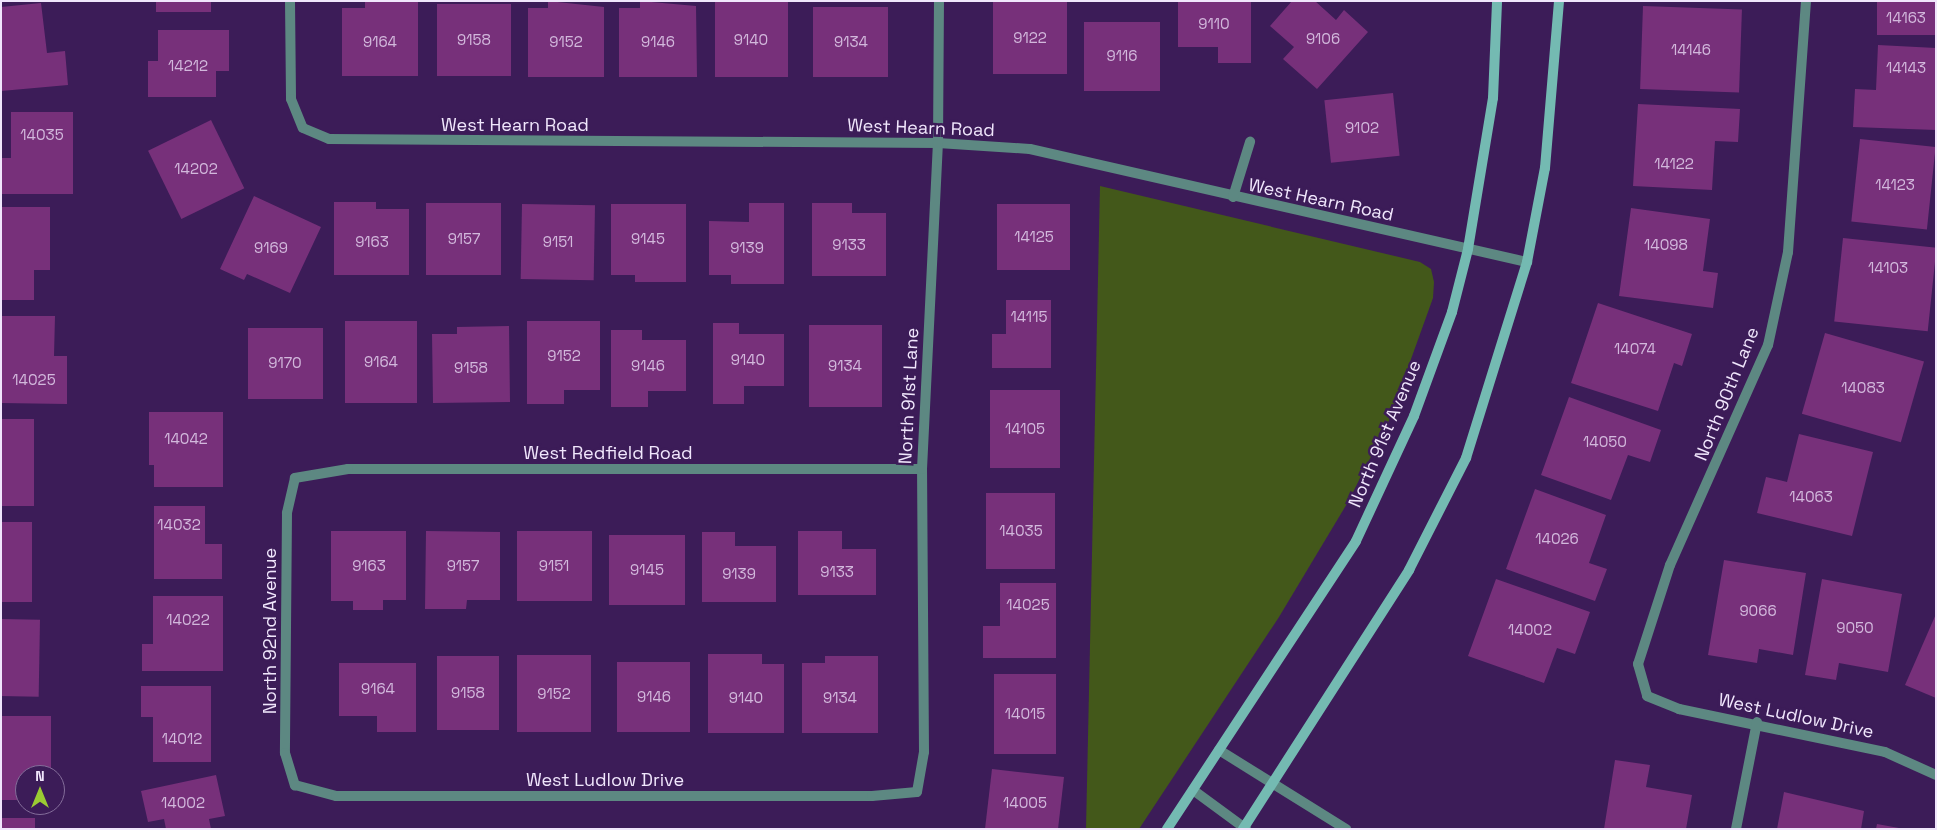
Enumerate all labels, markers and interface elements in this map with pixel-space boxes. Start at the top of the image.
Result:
house number: 14163 [1886,9,1926,27]
house number: 9110 [1198,15,1230,33]
house number: 9122 [1013,29,1047,47]
house number: 9106 [1306,30,1340,48]
house number: 9158 [457,31,491,49]
house number: 9140 [734,31,768,49]
house number: 9164 [363,33,397,51]
house number: 9152 [549,33,583,51]
house number: 9146 [641,33,675,51]
house number: 9134 [834,33,868,51]
house number: 14146 [1671,41,1711,59]
house number: 9116 [1107,47,1137,65]
house number: 14212 [168,57,208,75]
house number: 14143 [1886,59,1926,77]
street label: West Hearn Road [441,114,589,136]
street label: West Hearn Road [847,115,995,141]
house number: 9102 [1345,119,1379,137]
house number: 14035 [20,126,64,144]
house number: 14122 [1654,155,1694,173]
house number: 14202 [174,160,218,178]
street label: West Hearn Road [1246,174,1396,226]
house number: 14123 [1875,176,1915,194]
house number: 14125 [1014,228,1054,246]
house number: 9157 [448,230,480,248]
house number: 9145 [631,230,665,248]
house number: 9163 [355,233,389,251]
house number: 9151 [543,233,573,251]
house number: 9133 [832,236,866,254]
house number: 14098 [1644,236,1688,254]
house number: 9169 [254,239,288,257]
house number: 9139 [730,239,764,257]
house number: 14103 [1868,259,1908,277]
house number: 14115 [1011,308,1047,326]
street label: North 90th Lane [1690,324,1764,464]
street label: North 91st Lane [895,327,923,465]
house number: 14074 [1614,340,1656,358]
house number: 9152 [547,347,581,365]
house number: 9140 [731,351,765,369]
house number: 9164 [364,353,398,371]
house number: 9170 [268,354,302,372]
house number: 9146 [631,357,665,375]
house number: 9134 [828,357,862,375]
street label: North 91st Avenue [1344,357,1426,511]
house number: 9158 [454,359,488,377]
house number: 14025 [12,371,56,389]
house number: 14083 [1841,379,1885,397]
house number: 14105 [1005,420,1045,438]
house number: 14042 [164,430,208,448]
house number: 14050 [1583,433,1627,451]
street label: West Redfield Road [523,442,693,464]
house number: 14063 [1789,488,1833,506]
house number: 14032 [157,516,201,534]
house number: 14035 [999,522,1043,540]
house number: 14026 [1535,530,1579,548]
street label: North 92nd Avenue [259,548,281,714]
house number: 9163 [352,557,386,575]
house number: 9157 [447,557,479,575]
house number: 9151 [539,557,569,575]
house number: 9145 [630,561,664,579]
house number: 9133 [820,563,854,581]
house number: 9139 [722,565,756,583]
house number: 14025 [1006,596,1050,614]
house number: 9066 [1739,602,1777,620]
house number: 14022 [166,611,210,629]
house number: 9050 [1836,619,1874,637]
house number: 14002 [1508,621,1552,639]
house number: 9164 [361,680,395,698]
house number: 9158 [451,684,485,702]
house number: 9152 [537,685,571,703]
house number: 9146 [637,688,671,706]
house number: 9140 [729,689,763,707]
house number: 9134 [823,689,857,707]
street label: West Ludlow Drive [1716,689,1876,743]
house number: 14015 [1005,705,1045,723]
house number: 14012 [162,730,202,748]
north arrow [15,765,65,815]
text: N [35,767,45,785]
street label: West Ludlow Drive [526,769,684,791]
house number: 14002 [161,794,205,812]
house number: 14005 [1003,794,1047,812]

